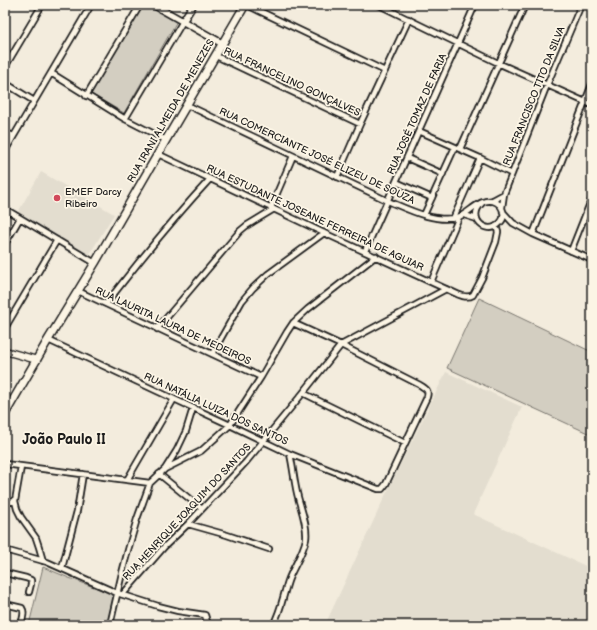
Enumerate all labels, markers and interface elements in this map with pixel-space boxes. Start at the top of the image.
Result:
street label: RUA FRANCISCO TITO DA SILVA [501,24,568,167]
street label: RUA IRANI ALMEIDA DE MENEZES [125,37,217,185]
street label: RUA FRANCELINO GONÇALVES [222,45,362,119]
street label: RUA JOSÉ TOMAZ DE FARIA [385,51,450,176]
street label: RUA COMERCIANTE JOSÉ ELIZEU DE SOUZA [217,105,417,207]
street label: RUA ESTUDANTE JOSEANE FERREIRA DE AGUIAR [204,162,426,274]
place label: EMEF Darcy Ribeiro [65,186,122,210]
marker: EMEF Darcy Ribeiro [52,193,62,203]
street label: RUA LAURITA LAURA DE MEDEIROS [93,285,253,367]
street label: RUA NATÁLIA LUIZA DOS SANTOS [142,370,290,448]
district label: João Paulo II [22,431,106,448]
street label: RUA HENRIQUE JOAQUIM DO SANTOS [120,441,254,583]

